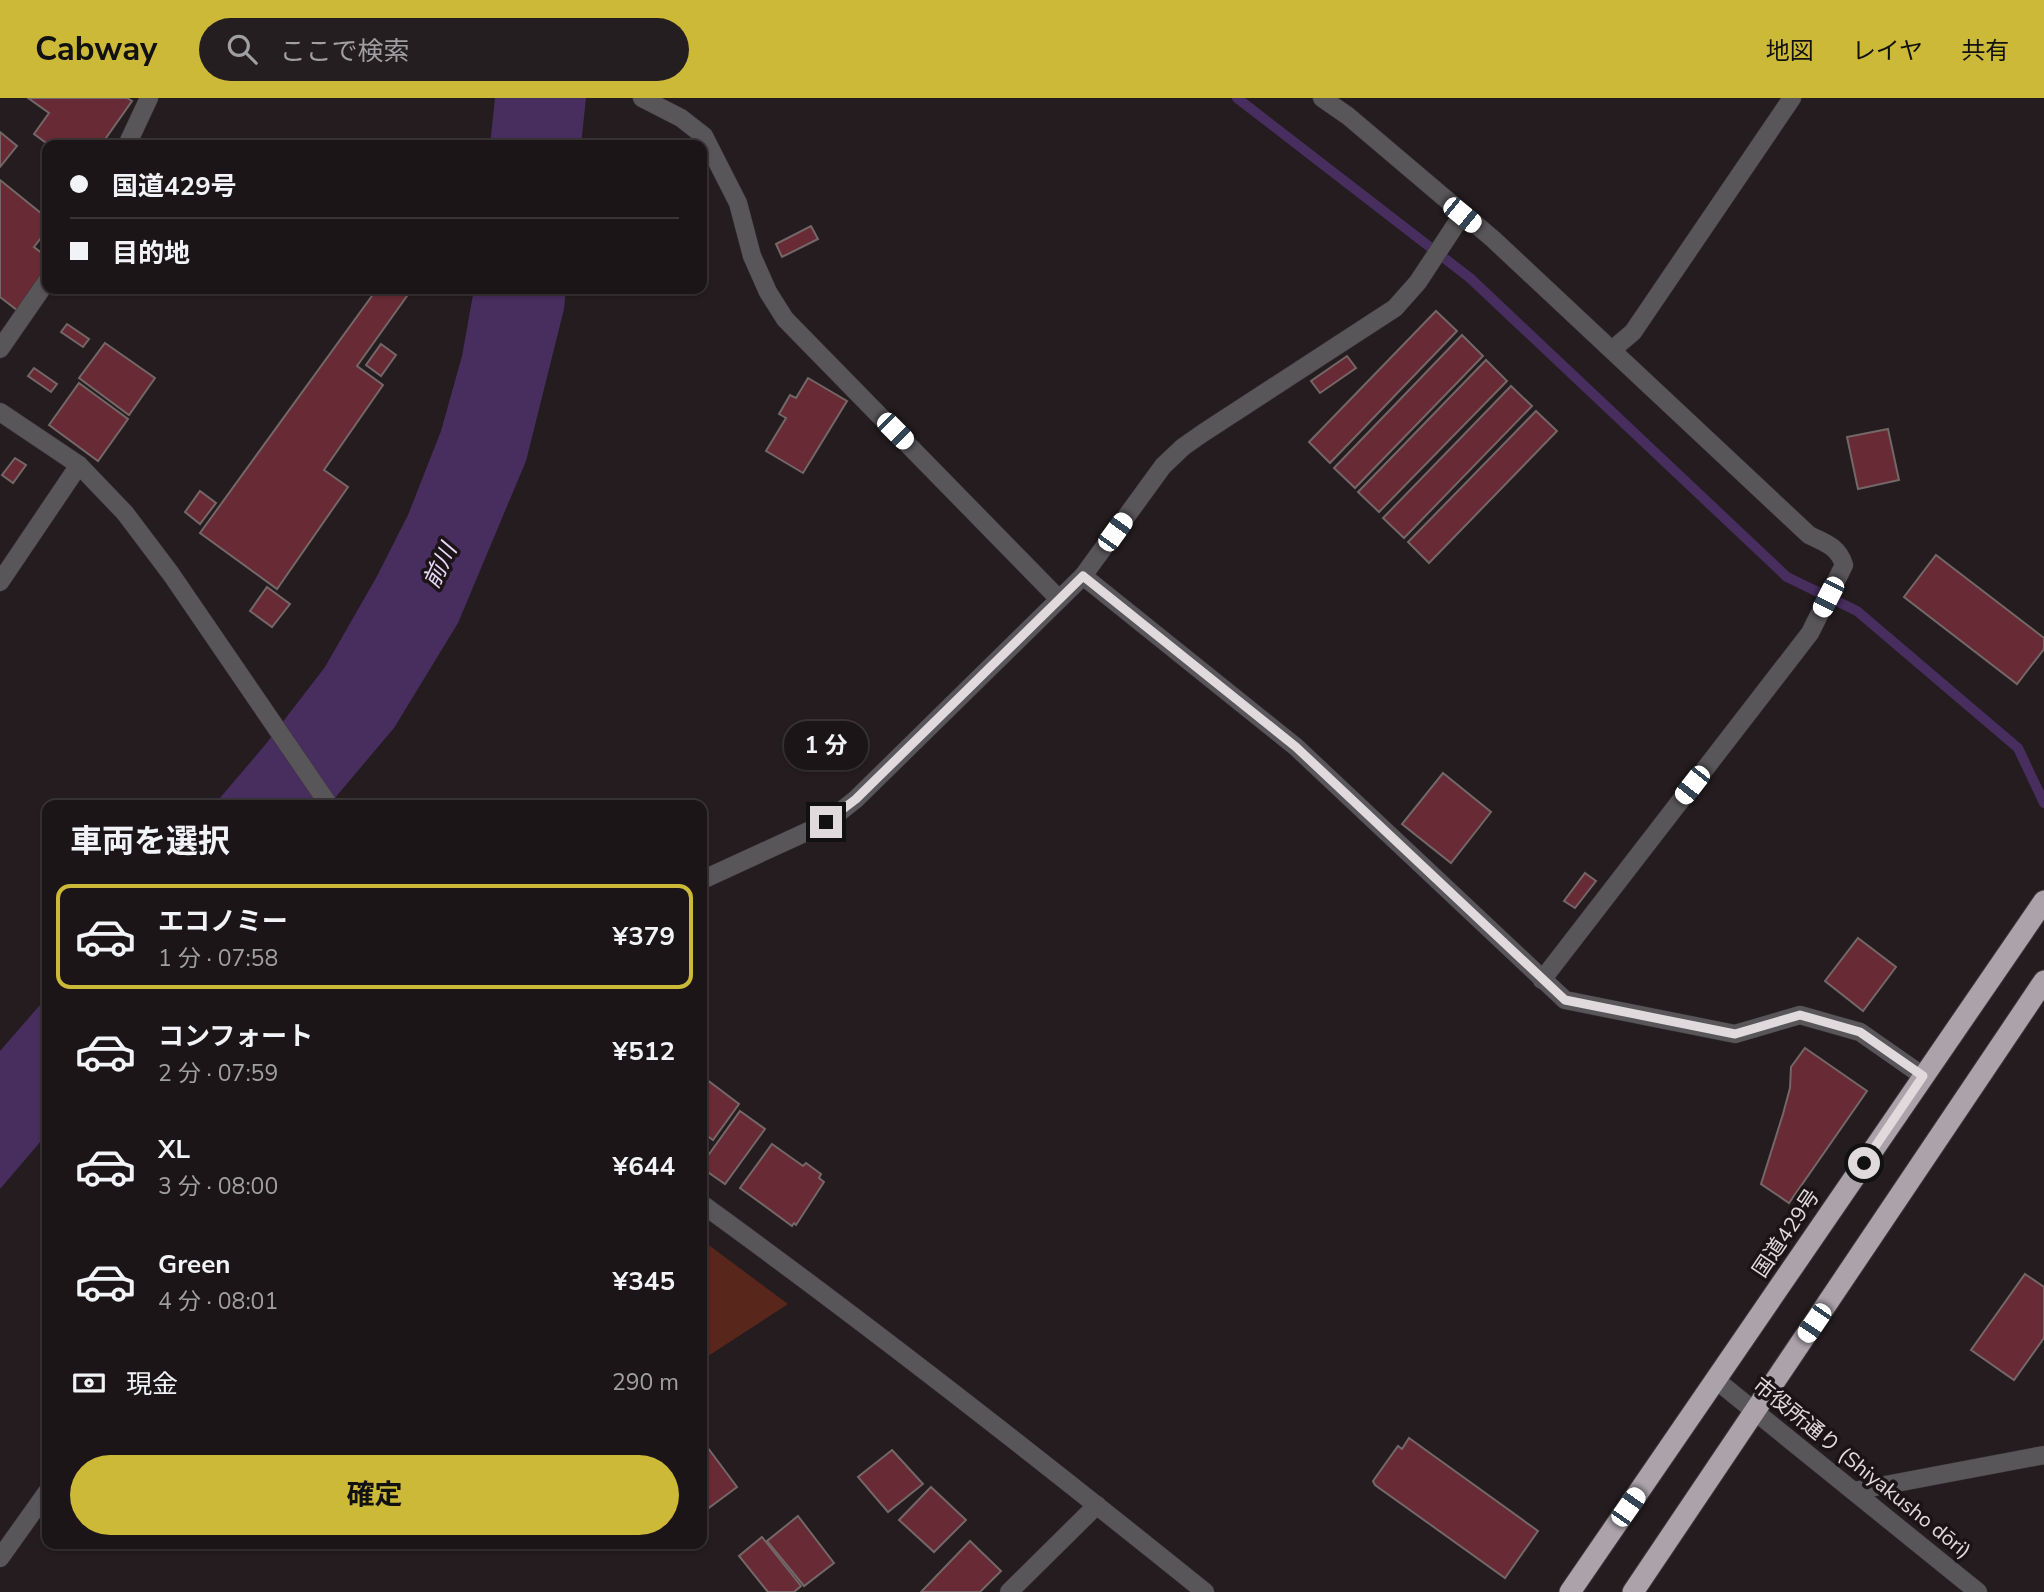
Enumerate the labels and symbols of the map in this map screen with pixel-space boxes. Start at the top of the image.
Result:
car [1440,194,1485,236]
car [873,409,918,453]
car [1095,509,1136,555]
water label: 前川 [416,536,465,593]
car [1810,574,1847,620]
callout: 1 分 [784,720,868,770]
car [1671,762,1714,808]
route end [810,806,842,838]
route start [1848,1147,1880,1179]
street label: 国道429号 [1746,1183,1826,1283]
car [1794,1300,1835,1346]
street label: 市役所通り (Shiyakusho dōri) [1747,1371,1977,1565]
car [1608,1484,1649,1530]

